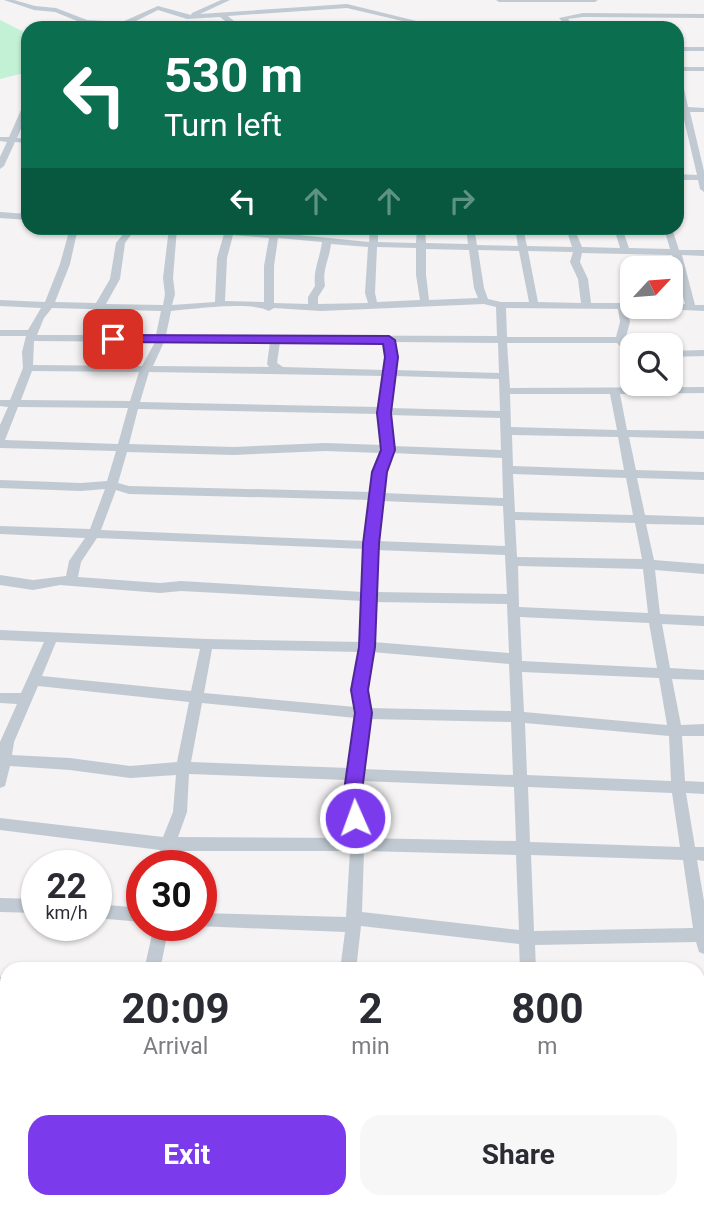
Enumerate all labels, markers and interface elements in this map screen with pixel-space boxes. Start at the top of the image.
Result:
text: 530 m [164,47,303,104]
icon: left [49,49,140,140]
text: Turn left [164,106,282,144]
icon: left [224,182,262,220]
icon: ahead [297,182,335,220]
icon: ahead [370,182,408,220]
icon: right [443,182,481,220]
north arrow [620,256,682,318]
map controls [620,256,683,396]
pin [83,309,143,369]
icon: arrive [94,320,132,358]
button: search [620,333,683,396]
position arrow [318,781,392,855]
speed limit sign: 30 [126,850,217,941]
text: 22 [46,866,87,907]
text: km/h [45,902,88,923]
text: 20:09 [122,984,230,1033]
text: 2 [358,984,383,1033]
text: 800 [511,984,584,1033]
text: Arrival [143,1033,208,1060]
text: min [351,1033,390,1060]
text: m [537,1033,557,1060]
button: Exit [28,1115,346,1195]
button: Share [360,1115,677,1195]

